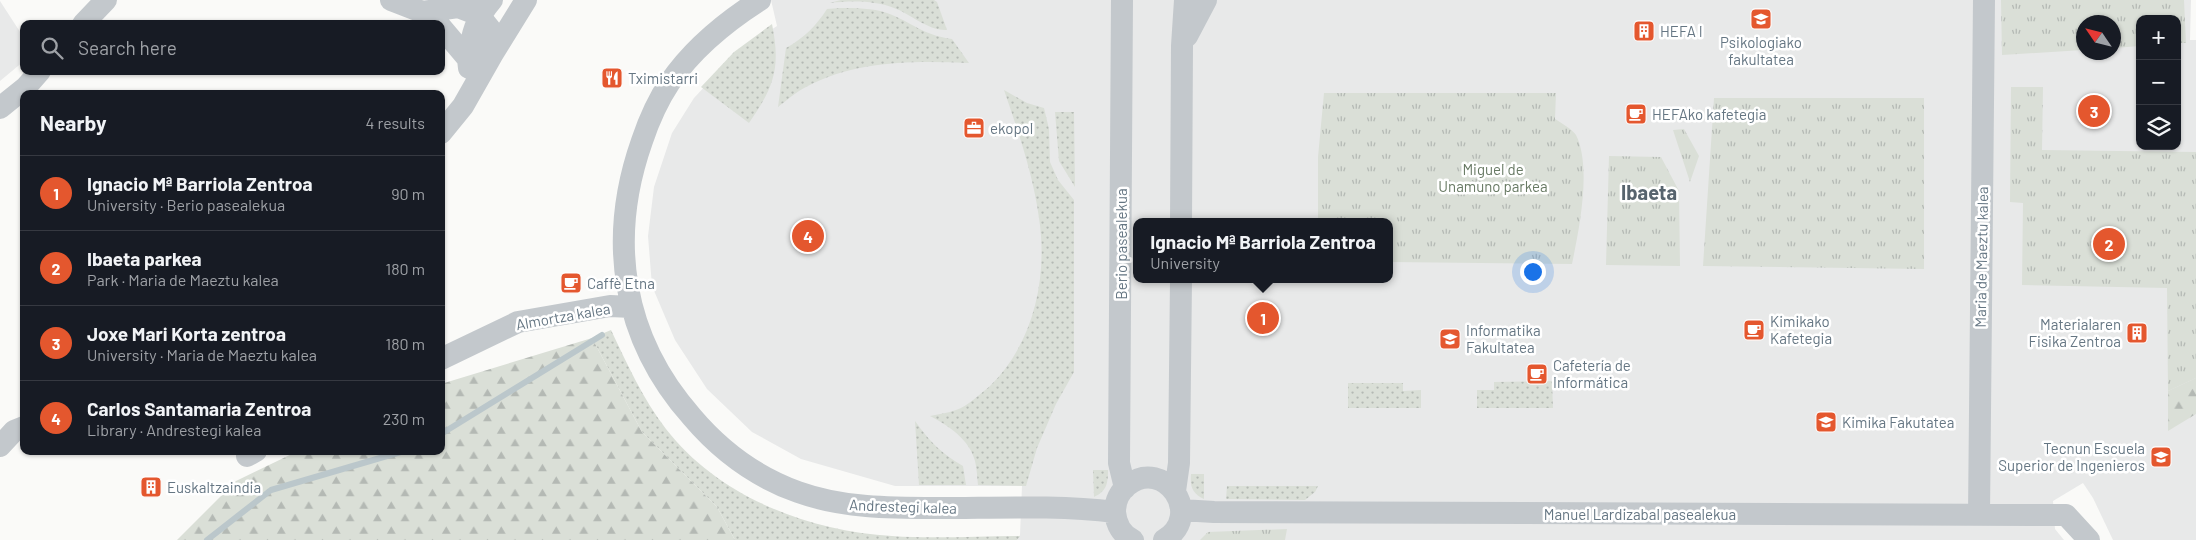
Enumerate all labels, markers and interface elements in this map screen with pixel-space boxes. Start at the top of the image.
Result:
school or university icon: Psikologiako fakultatea [1749,7,1773,31]
north arrow [2076,15,2121,60]
map controls [2136,15,2181,150]
button: + [2136,15,2181,60]
building icon: HEFA I [1632,19,1656,43]
search box [20,20,445,75]
place label: HEFA I [1660,22,1703,40]
place label: Psikologiako fakultatea [1720,33,1802,68]
icon: search [38,34,66,62]
text: Search here [78,36,177,59]
button: − [2136,60,2181,105]
restaurant icon: Tximistarri [600,66,624,90]
place label: Tximistarri [628,69,698,87]
pin: 3 [2078,92,2110,130]
cafe icon: HEFAko kafetegia [1624,102,1648,126]
place label: HEFAko kafetegia [1652,105,1766,123]
button: layers [2136,105,2181,150]
text: Nearby [40,110,106,135]
text: 4 results [365,113,425,132]
office icon: ekopol [962,116,986,140]
place label: ekopol [990,119,1033,137]
park label: Miguel de Unamuno parkea [1438,160,1548,195]
text: Ignacio Mª Barriola Zentroa [87,172,313,195]
district label: Ibaeta [1621,180,1677,204]
text: 1 [53,184,59,203]
text: 90 m [391,184,425,203]
street label: Maria de Maeztu kalea [1971,186,1991,328]
street label: Berio pasealekua [1112,188,1130,300]
text: University · Berio pasealekua [87,195,285,214]
pin: 4 [792,217,824,255]
popup [1133,218,1393,283]
pin: 2 [2093,225,2125,263]
text: Ignacio Mª Barriola Zentroa [1150,230,1376,253]
text: Ibaeta parkea [87,247,202,270]
text: University [1150,253,1220,272]
text: 2 [52,259,60,278]
text: 180 m [386,259,425,278]
your location [1520,259,1546,285]
text: Park · Maria de Maeztu kalea [87,270,279,289]
cafe icon: Caffè Etna [559,271,583,295]
place label: Caffè Etna [587,274,655,292]
street label: Almortza kalea [514,299,612,333]
pin: 1 [1247,299,1279,337]
place label: Kimikako Kafetegia [1770,312,1832,347]
place label: Materialaren Fisika Zentroa [2029,315,2121,350]
cafe icon: Kimikako Kafetegia [1742,318,1766,342]
place label: Informatika Fakultatea [1466,321,1541,356]
building icon: Materialaren Fisika Zentroa [2125,321,2149,345]
text: Joxe Mari Korta zentroa [87,322,286,345]
school or university icon: Informatika Fakultatea [1438,327,1462,351]
text: 3 [52,334,60,353]
text: 180 m [386,334,425,353]
text: University · Maria de Maeztu kalea [87,345,317,364]
place label: Cafetería de Informática [1553,356,1631,391]
cafe icon: Cafetería de Informática [1525,362,1549,386]
text: Carlos Santamaria Zentroa [87,397,311,420]
text: 4 [51,409,61,428]
text: 230 m [383,409,425,428]
school or university icon: Kimika Fakutatea [1814,410,1838,434]
place label: Kimika Fakutatea [1842,413,1954,431]
text: Library · Andrestegi kalea [87,420,261,439]
place label: Tecnun Escuela Superior de Ingenieros [1998,439,2145,474]
school or university icon: Tecnun Escuela Superior de Ingenieros [2149,445,2173,469]
building icon: Euskaltzaindia [139,475,163,499]
place label: Euskaltzaindia [167,478,261,496]
street label: Andrestegi kalea [849,495,957,517]
street label: Manuel Lardizabal pasealekua [1544,505,1736,523]

